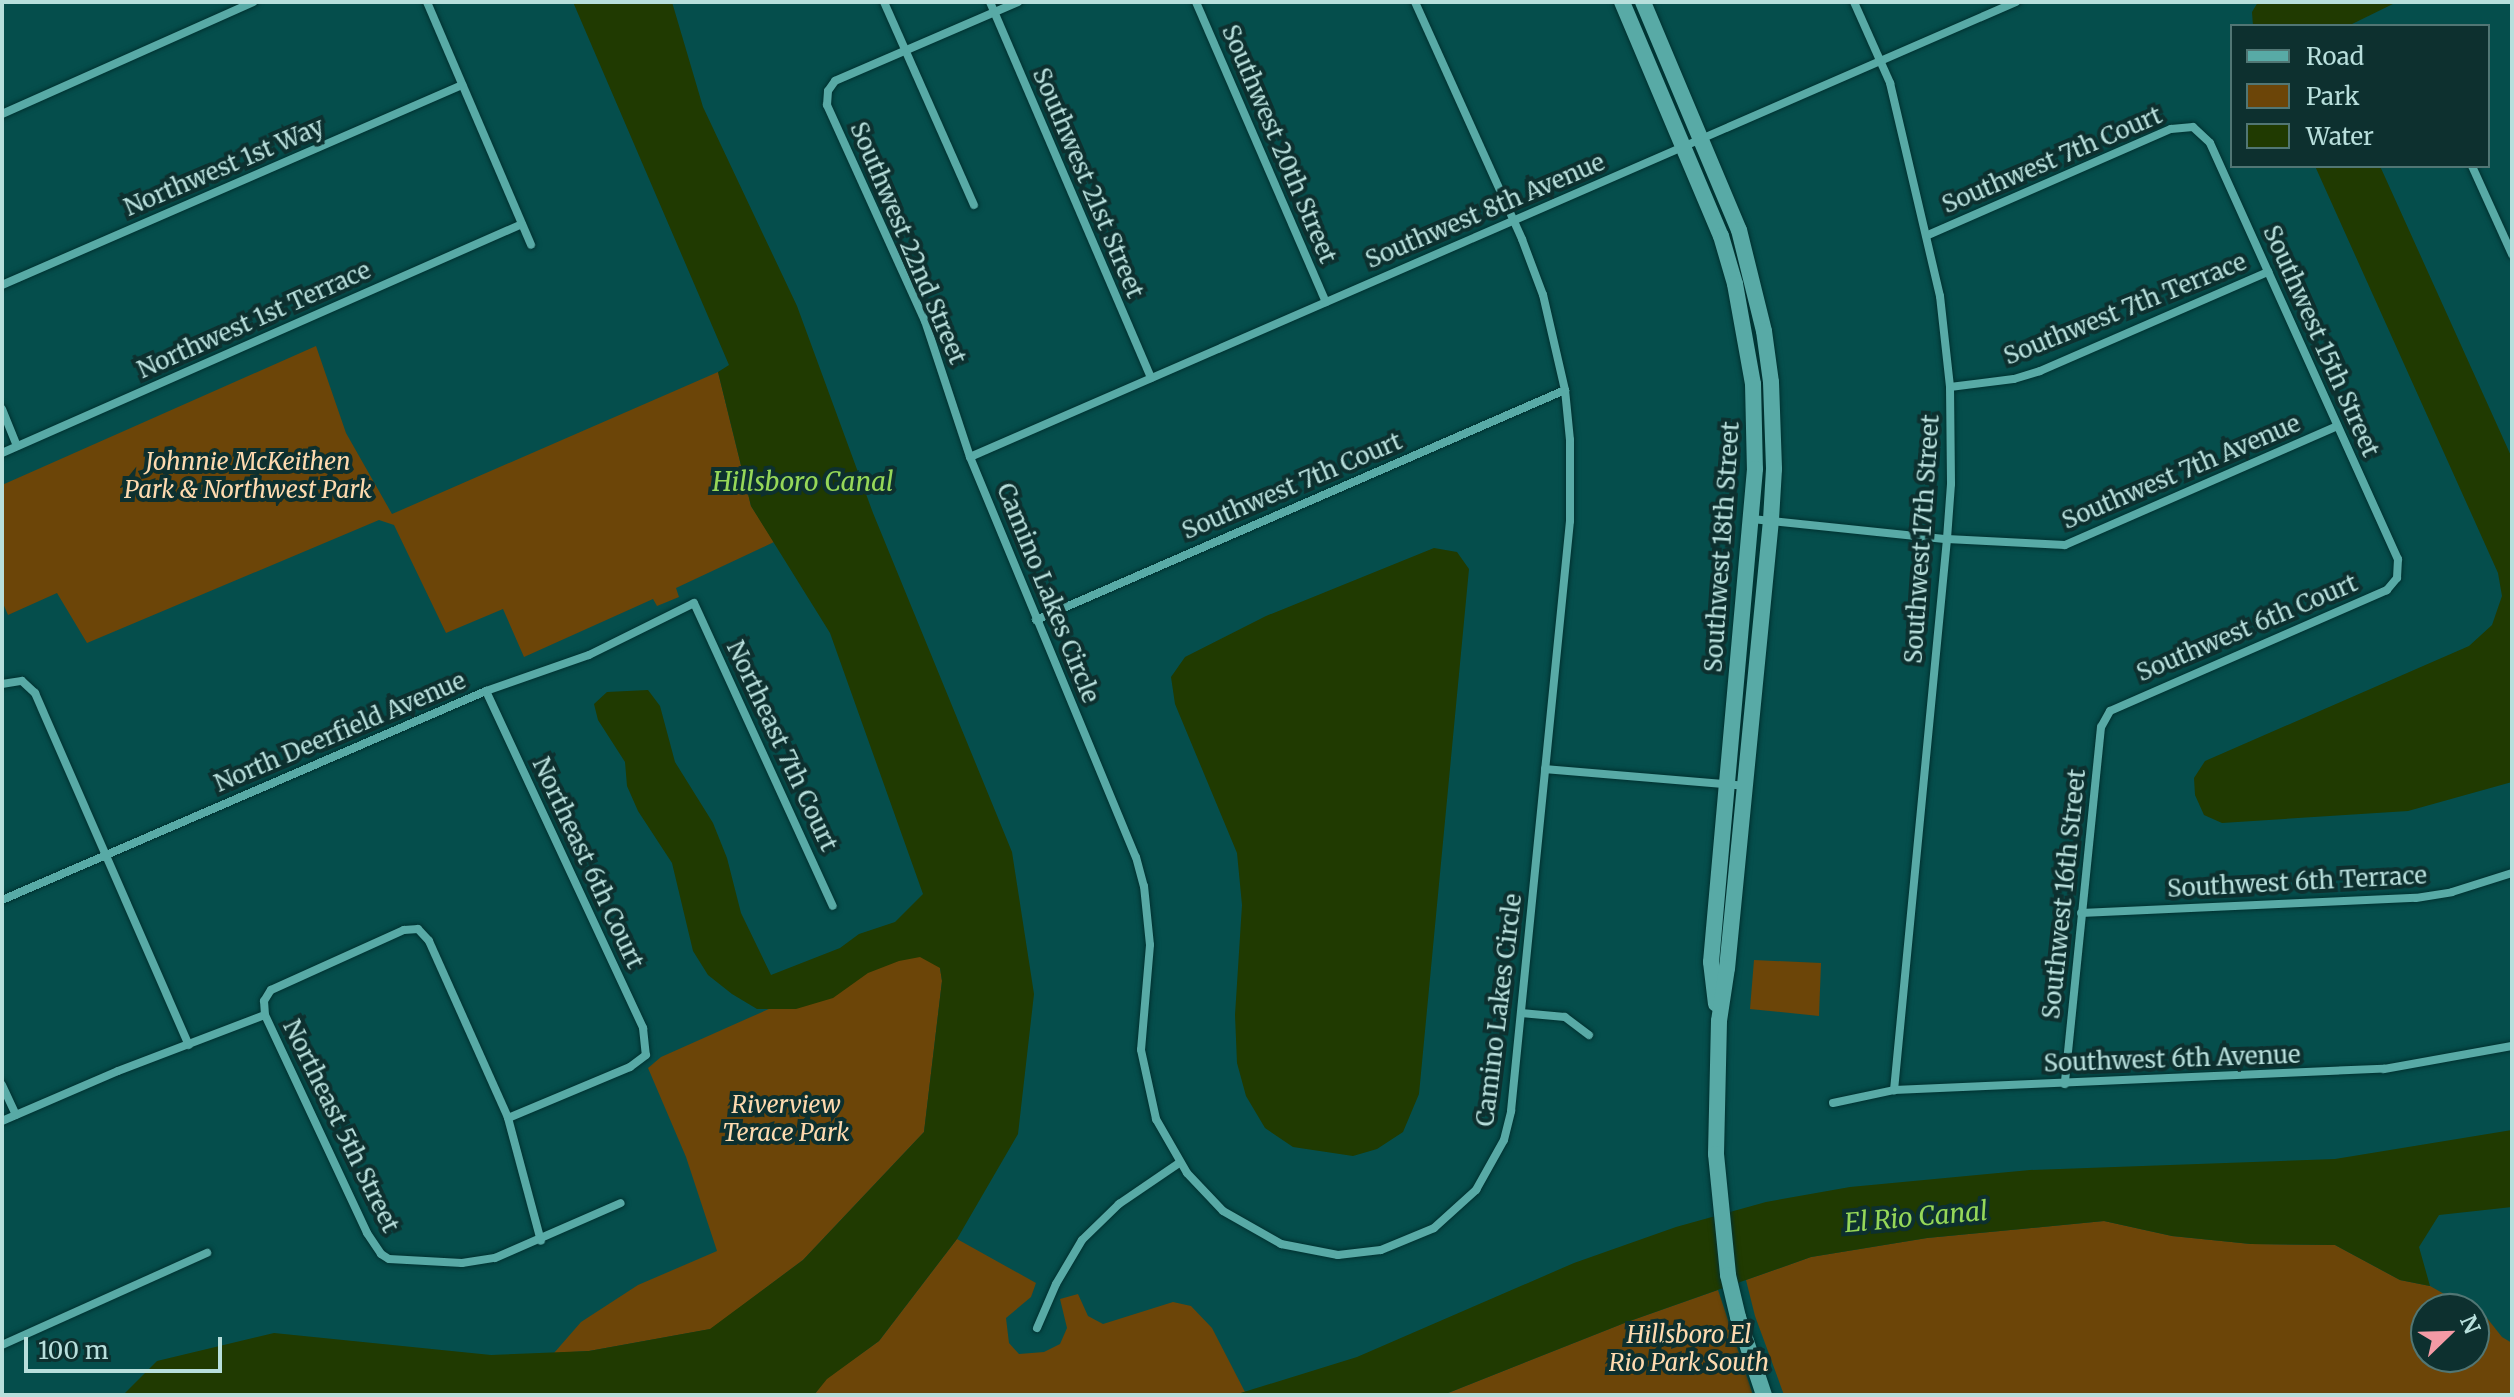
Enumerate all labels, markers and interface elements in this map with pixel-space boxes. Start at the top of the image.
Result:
street label: Southwest 20th Street [1216,20,1342,268]
legend [2230,24,2490,168]
text: Road [2306,41,2364,72]
street label: Southwest 21st Street [1026,64,1150,302]
text: Park [2306,81,2359,112]
street label: Southwest 7th Court [1938,101,2166,219]
street label: Northwest 1st Way [120,112,328,222]
street label: Southwest 22nd Street [844,118,972,368]
text: Water [2306,121,2374,152]
street label: Southwest 8th Avenue [1361,148,1609,274]
street label: Southwest 15th Street [2257,221,2385,461]
street label: Southwest 7th Terrace [2000,247,2250,371]
street label: Northwest 1st Terrace [133,256,375,384]
street label: Southwest 7th Avenue [2058,409,2304,535]
street label: Southwest 17th Street [1899,413,1945,665]
street label: Southwest 18th Street [1699,421,1745,673]
street label: Southwest 7th Court [1178,427,1406,545]
park label: Johnnie McKeithen Park & Northwest Park [124,448,372,504]
water label: Hillsboro Canal [712,466,894,498]
street label: Camino Lakes Circle [991,479,1105,707]
street label: Southwest 6th Court [2132,568,2362,688]
street label: Northeast 7th Court [721,636,843,856]
street label: North Deerfield Avenue [210,666,470,798]
street label: Northeast 6th Court [526,753,650,973]
street label: Southwest 16th Street [2037,768,2091,1020]
street label: Southwest 6th Terrace [2166,861,2428,903]
street label: Camino Lakes Circle [1470,892,1528,1128]
street label: Northeast 5th Street [277,1015,405,1237]
street label: Southwest 6th Avenue [2043,1040,2301,1078]
park label: Riverview Terace Park [723,1091,849,1147]
water label: El Rio Canal [1843,1195,1989,1239]
north arrow [2410,1293,2490,1373]
text: N [2454,1311,2487,1338]
scale bar [28,1321,226,1371]
park label: Hillsboro El Rio Park South [1609,1321,1769,1377]
text: 100 m [38,1335,108,1366]

